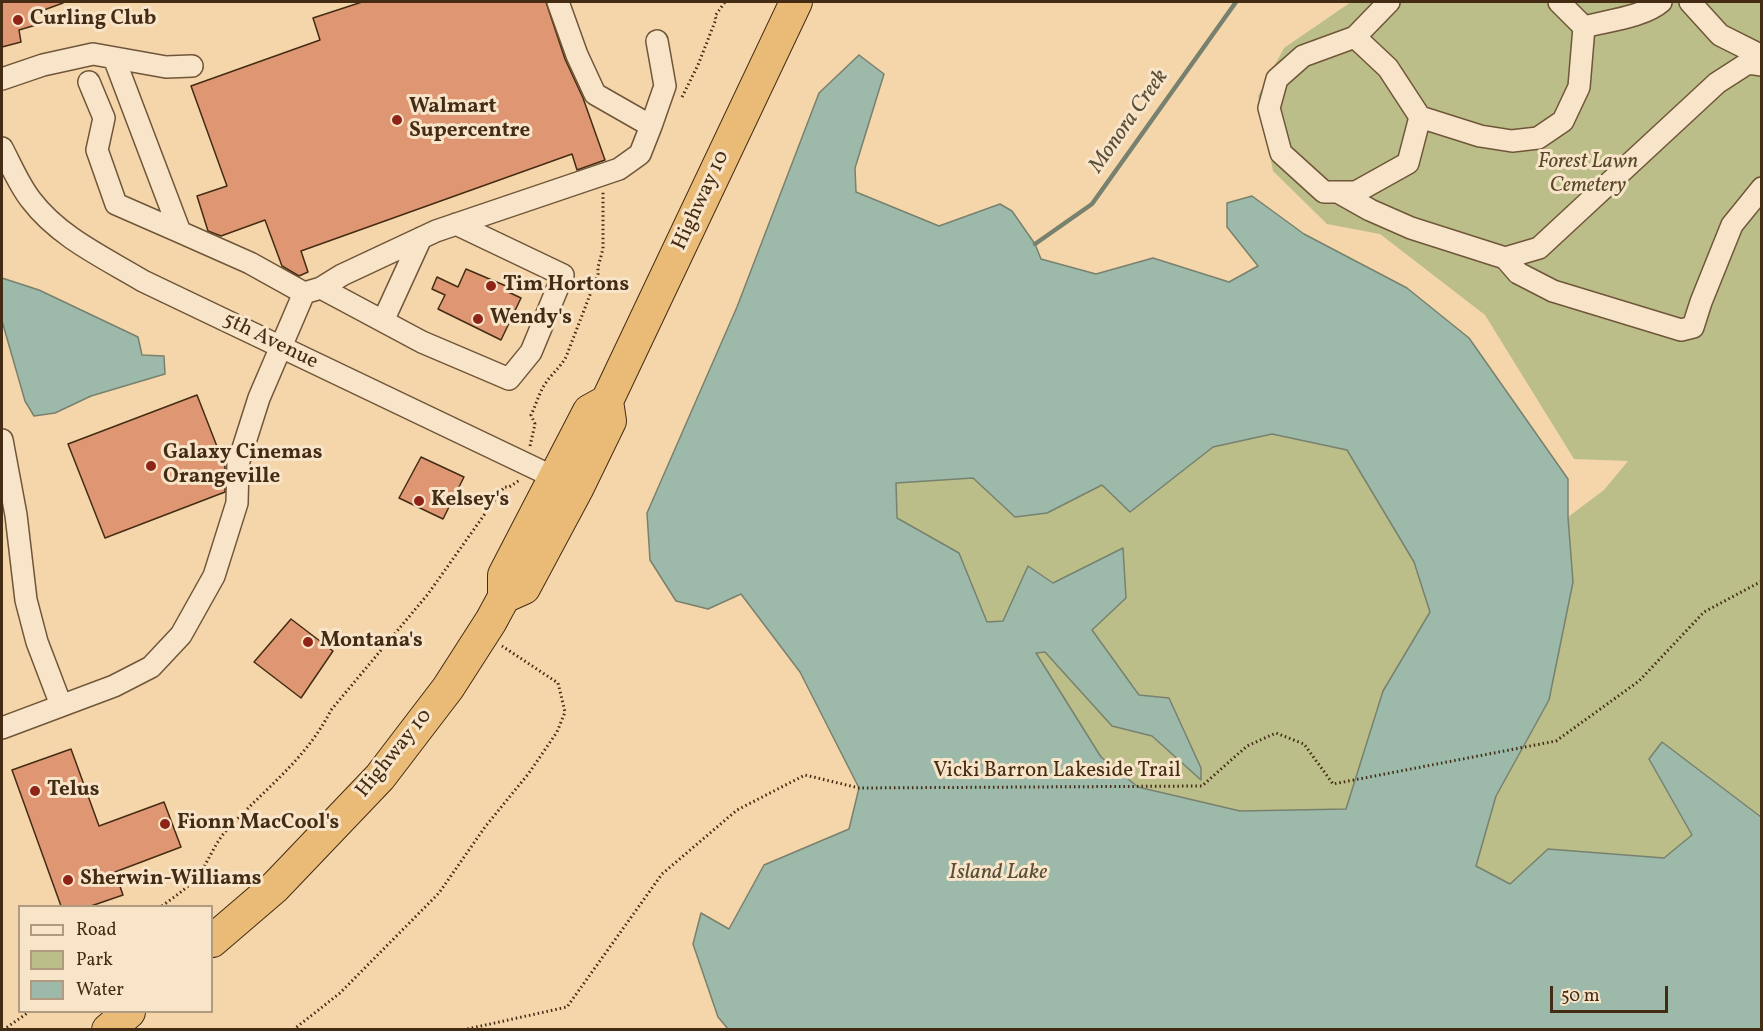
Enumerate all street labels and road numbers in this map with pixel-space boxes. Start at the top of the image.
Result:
street label: Highway 10 [668,147,736,255]
street label: 5th Avenue [218,308,322,376]
street label: Highway 10 [352,705,438,803]
street label: Vicki Barron Lakeside Trail [933,759,1181,785]

